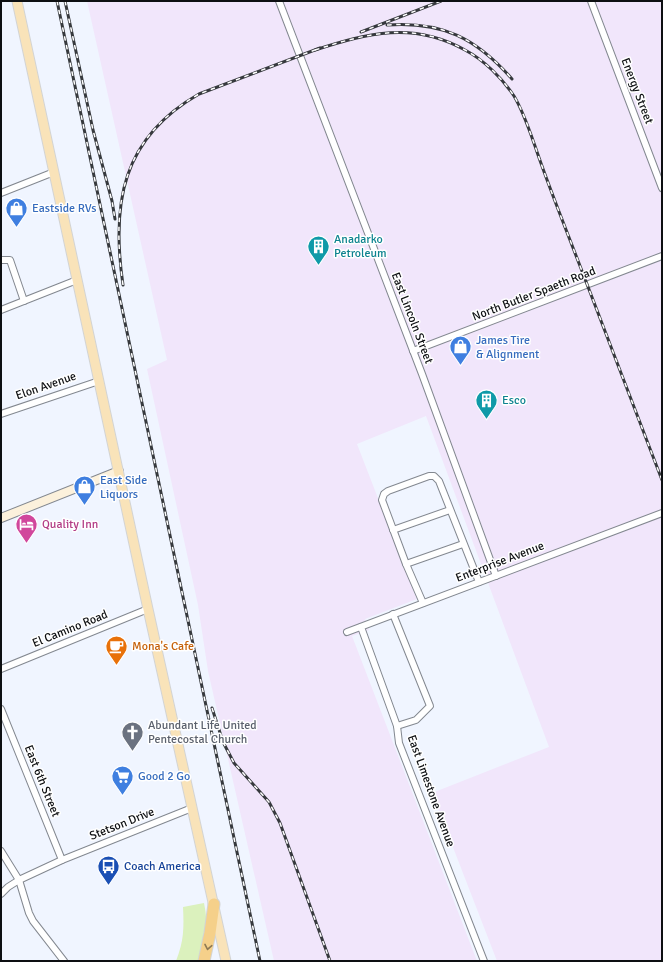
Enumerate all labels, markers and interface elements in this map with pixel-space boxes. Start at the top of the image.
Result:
street label: Energy Street [618,56,656,126]
shop icon: Eastside RVs [4,195,30,228]
place label: Eastside RVs [32,201,96,216]
place label: Anadarko Petroleum [334,232,387,261]
building icon: Anadarko Petroleum [306,233,332,266]
street label: North Butler Spaeth Road [470,264,598,324]
street label: East Lincoln Street [388,270,436,366]
place label: James Tire & Alignment [476,333,539,362]
shop icon: James Tire & Alignment [447,334,473,367]
street label: Elon Avenue [14,369,78,403]
building icon: Esco [473,387,499,420]
place label: Esco [502,393,526,408]
place label: East Side Liquors [100,473,147,502]
shop icon: East Side Liquors [72,474,98,507]
hotel icon: Quality Inn [14,511,40,544]
place label: Quality Inn [42,517,98,532]
street label: Enterprise Avenue [454,538,546,586]
street label: El Camino Road [30,607,110,651]
cafe icon: Mona's Cafe [104,633,130,666]
place label: Mona's Cafe [132,639,194,654]
place label: Abundant Life United Pentecostal Church [148,718,257,747]
church icon: Abundant Life United Pentecostal Church [120,719,146,752]
street label: East Limestone Avenue [404,733,458,849]
street label: East 6th Street [21,743,63,819]
supermarket icon: Good 2 Go [110,763,136,796]
place label: Good 2 Go [138,769,190,784]
street label: Stetson Drive [87,804,157,844]
bus stop icon: Coach America [95,853,121,886]
place label: Coach America [124,859,201,874]
one-way arrow [204,944,212,950]

